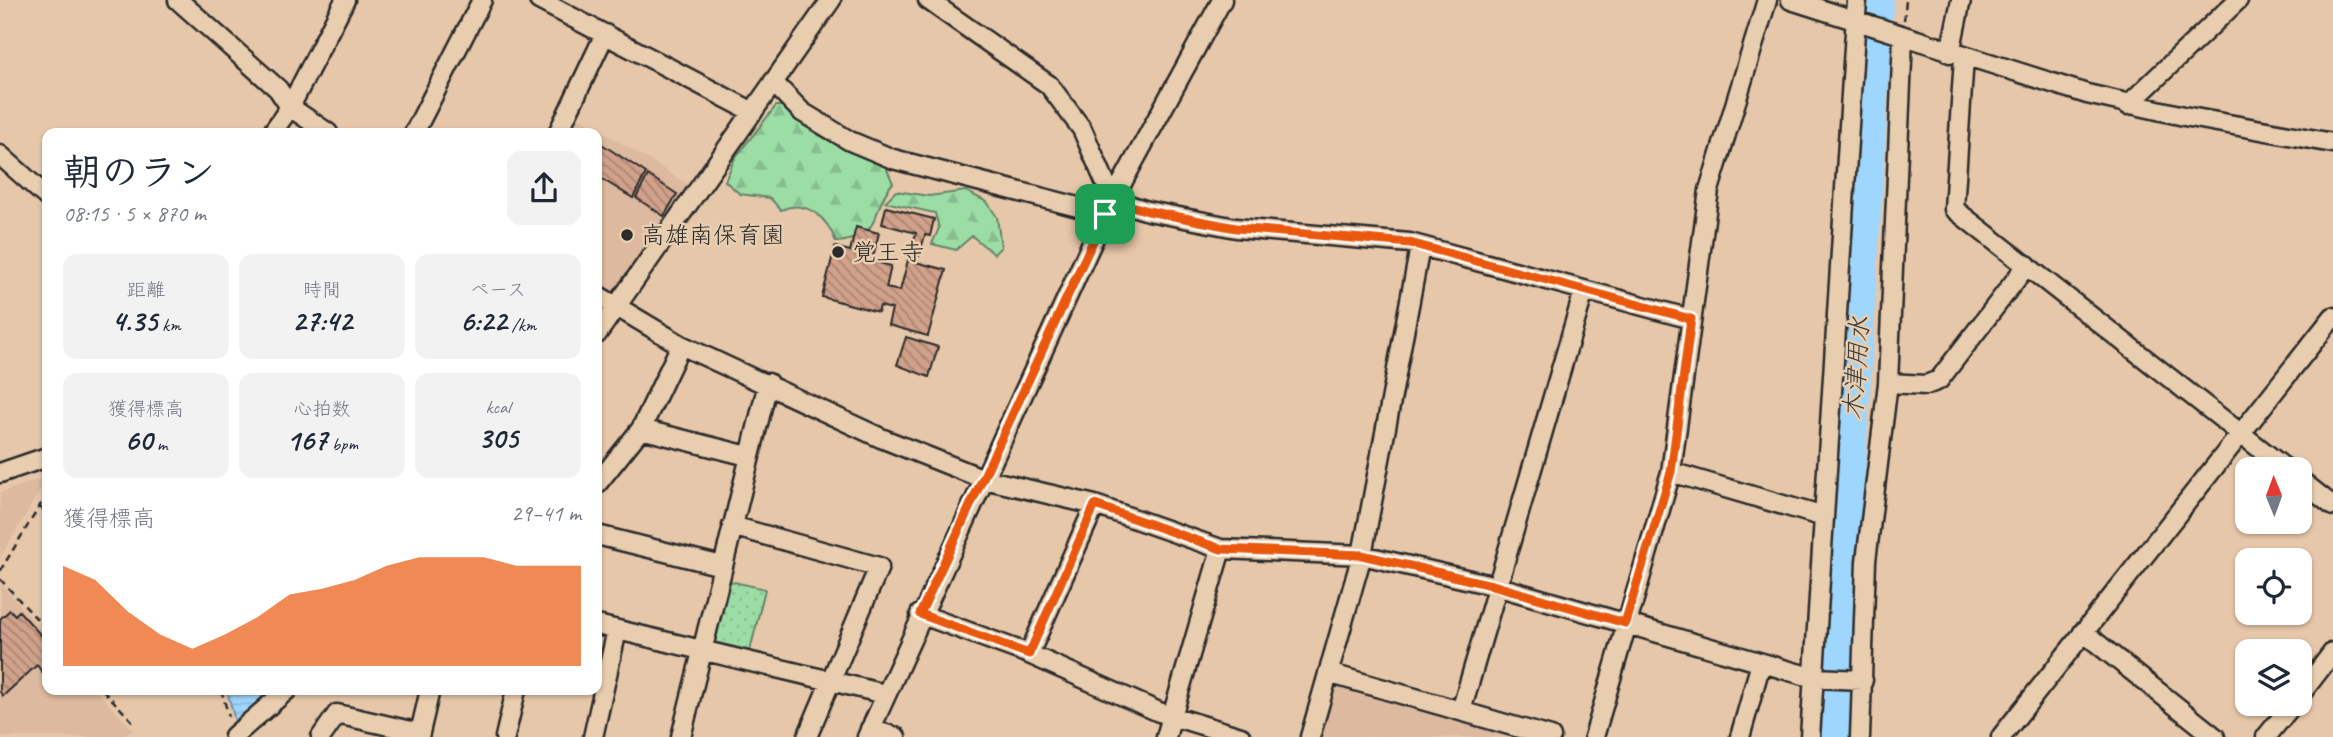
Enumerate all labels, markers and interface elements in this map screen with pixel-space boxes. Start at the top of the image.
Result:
text: 朝のラン [63,149,215,196]
button: share [507,151,581,225]
pin [1075,184,1135,244]
icon: arrive [1086,195,1124,233]
text: 08:15 · 5 × 870 m [63,199,206,228]
place label: 高雄南保育園 [641,220,785,250]
marker: 高雄南保育園 [619,227,635,243]
place label: 覚王寺 [852,237,924,267]
marker: 覚王寺 [830,244,846,260]
text: 距離 [127,278,165,302]
text: 時間 [303,278,341,302]
text: ペース [470,278,526,302]
text: 4.35 [111,302,157,340]
text: 27:42 [292,302,352,340]
text: 6:22 [460,302,507,340]
text: km [157,313,181,337]
text: /km [507,313,536,337]
water label: 木津用水 [1836,315,1877,421]
text: kcal [485,395,511,419]
text: 獲得標高 [108,397,184,421]
text: 心拍数 [293,397,351,421]
text: 305 [478,419,518,457]
text: 60 [125,421,152,459]
text: 167 [286,421,327,459]
text: m [152,432,167,456]
text: bpm [327,432,358,456]
north arrow [2235,457,2312,534]
map controls [2235,457,2312,716]
text: 29–41 m [511,499,581,528]
text: 獲得標高 [63,504,155,533]
button: locate [2235,548,2312,625]
button: layers [2235,639,2312,716]

